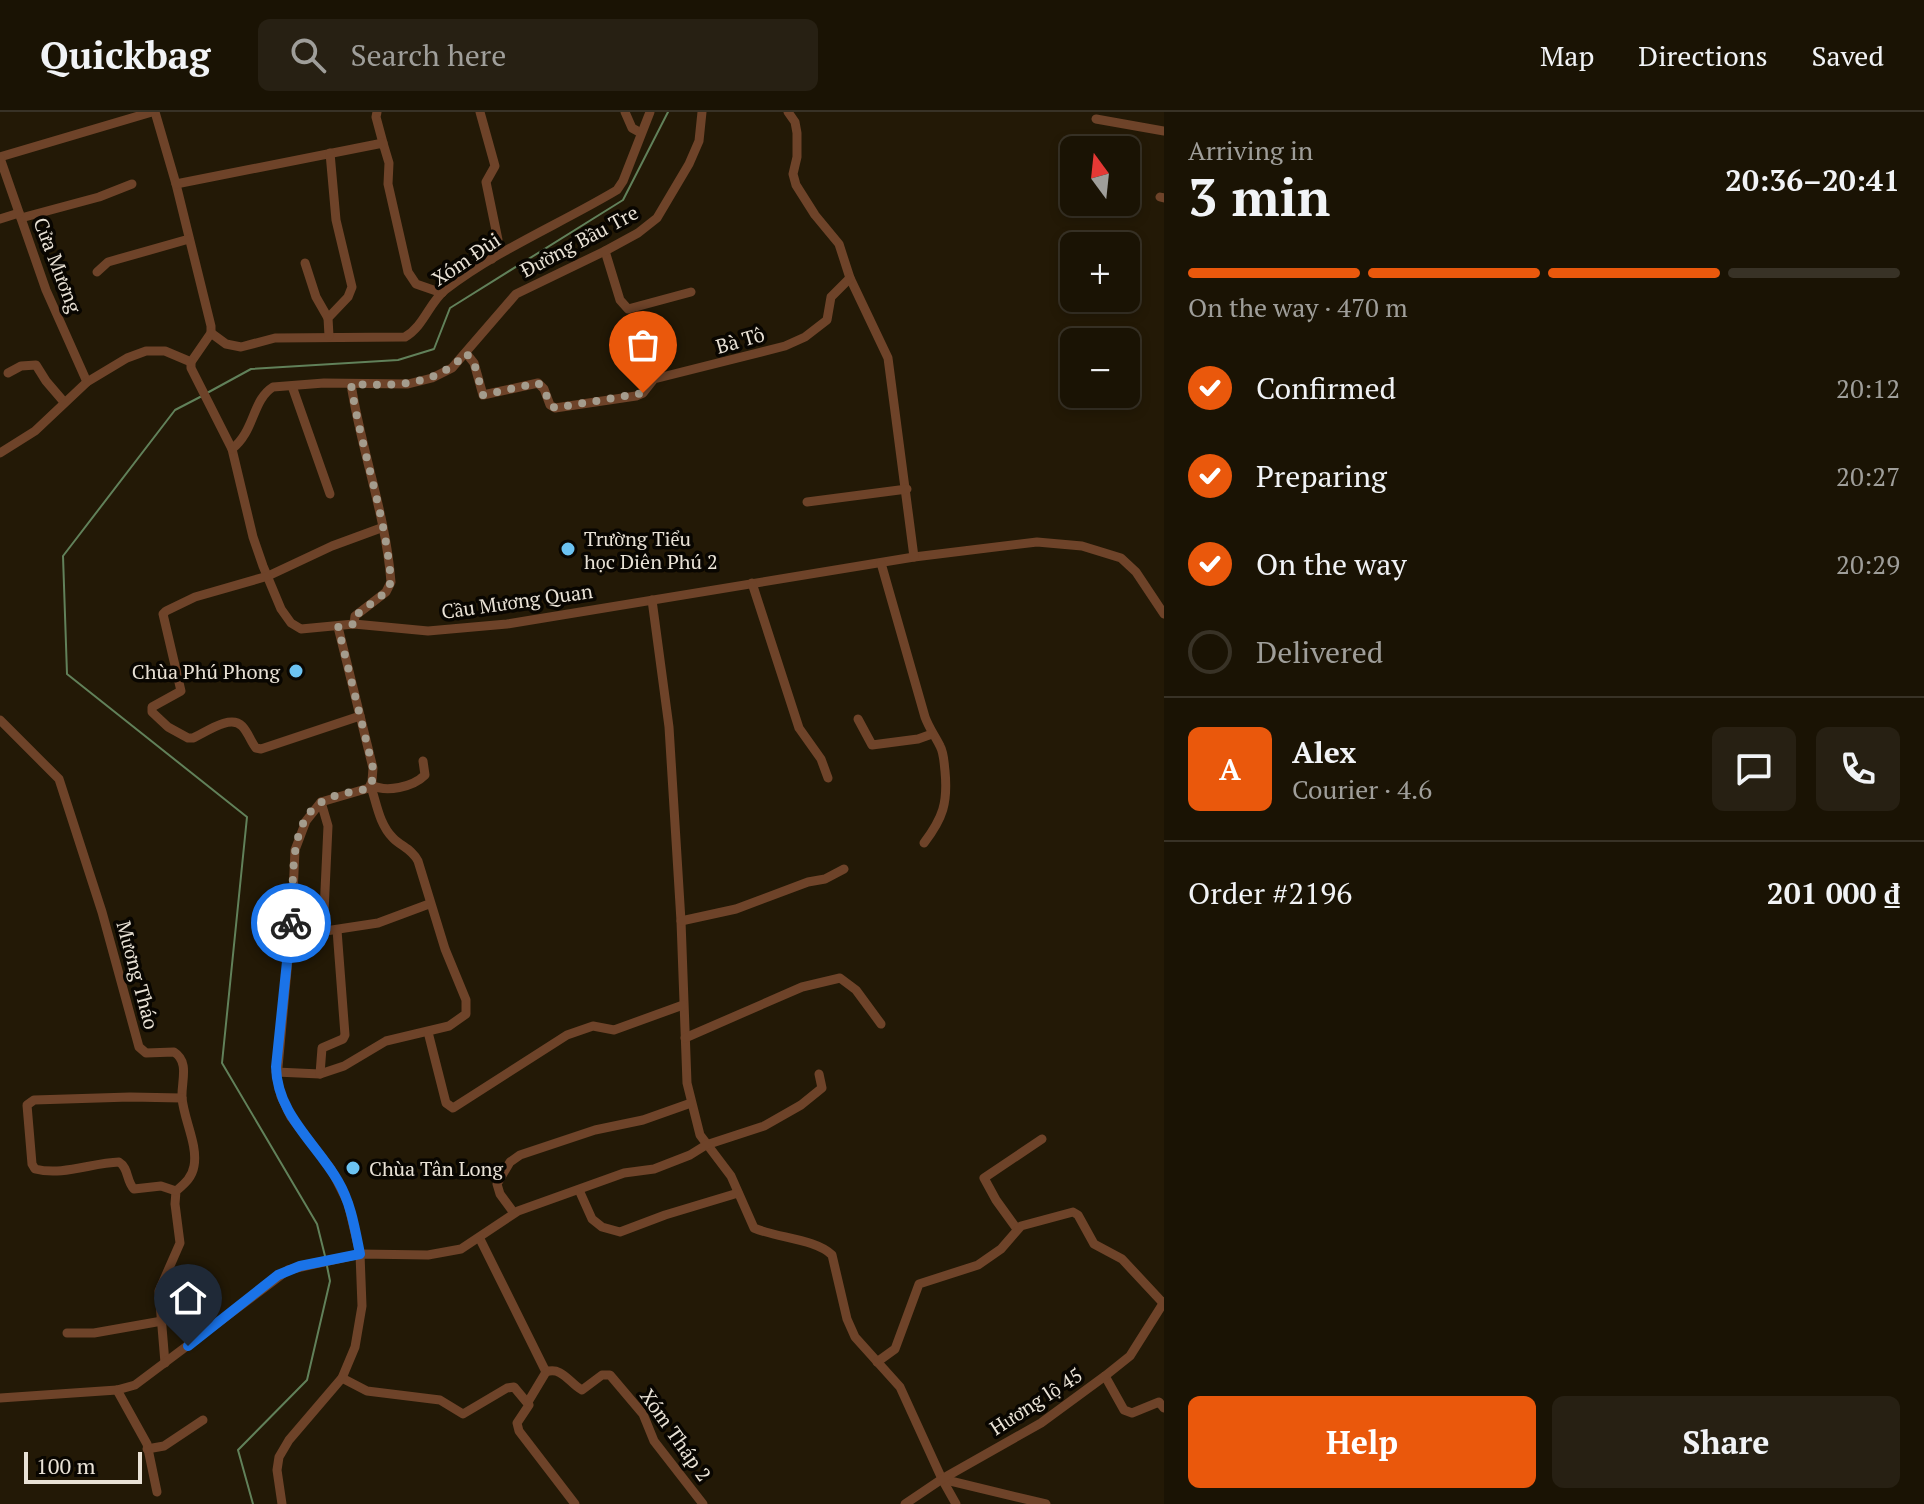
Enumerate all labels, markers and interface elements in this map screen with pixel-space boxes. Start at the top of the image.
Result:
search box [258,19,818,91]
text: Quickbag [40,30,210,80]
icon: search [286,33,330,77]
text: Search here [350,35,506,75]
text: Map [1540,37,1594,74]
text: Directions [1638,37,1768,74]
text: Saved [1812,37,1884,74]
text: Arriving in [1188,133,1313,167]
north arrow [1060,136,1140,216]
map controls [1060,136,1140,408]
text: 20:36–20:41 [1725,160,1900,200]
text: 3 min [1188,162,1330,231]
street label: Đường Bầu Tre [515,199,643,283]
street label: Cửa Mương [28,214,89,317]
street label: Xóm Đùi [426,226,506,292]
button: + [1060,232,1140,312]
text: On the way · 470 m [1188,290,1408,324]
pin [609,311,677,393]
street label: Bà Tô [713,320,767,360]
icon: bag [621,323,665,367]
button: − [1060,328,1140,408]
icon: check [1188,366,1232,410]
text: Confirmed [1256,368,1396,408]
text: 20:12 [1836,371,1900,405]
icon: check [1188,454,1232,498]
text: Preparing [1256,456,1387,496]
text: 20:27 [1836,459,1900,493]
place label: Trường Tiểu học Diên Phú 2 [584,525,718,575]
marker: Trường Tiểu học Diên Phú 2 [559,540,577,558]
icon: check [1188,542,1232,586]
text: On the way [1256,544,1407,584]
text: 20:29 [1836,547,1900,581]
street label: Cầu Mương Quan [440,577,594,625]
text: Delivered [1256,632,1383,672]
place label: Chùa Phú Phong [132,658,280,685]
marker: Chùa Phú Phong [287,662,305,680]
button: chat [1712,727,1796,811]
button: phone [1816,727,1900,811]
text: Alex [1292,732,1356,772]
text: A [1219,749,1241,789]
text: Courier · 4.6 [1292,772,1432,806]
text: Order #2196 [1188,873,1352,913]
text: 201 000 ₫ [1767,873,1900,913]
courier [251,883,331,963]
icon: bike [269,901,313,945]
street label: Mương Tháo [111,918,165,1032]
place label: Chùa Tân Long [369,1155,503,1182]
marker: Chùa Tân Long [344,1159,362,1177]
pin [154,1264,222,1346]
icon: home [166,1276,210,1320]
street label: Hương lộ 45 [984,1361,1088,1441]
street label: Xóm Tháp 2 [634,1384,718,1486]
button: Help [1188,1396,1536,1488]
button: Share [1552,1396,1900,1488]
scale bar [24,1448,142,1484]
text: 100 m [36,1451,96,1480]

